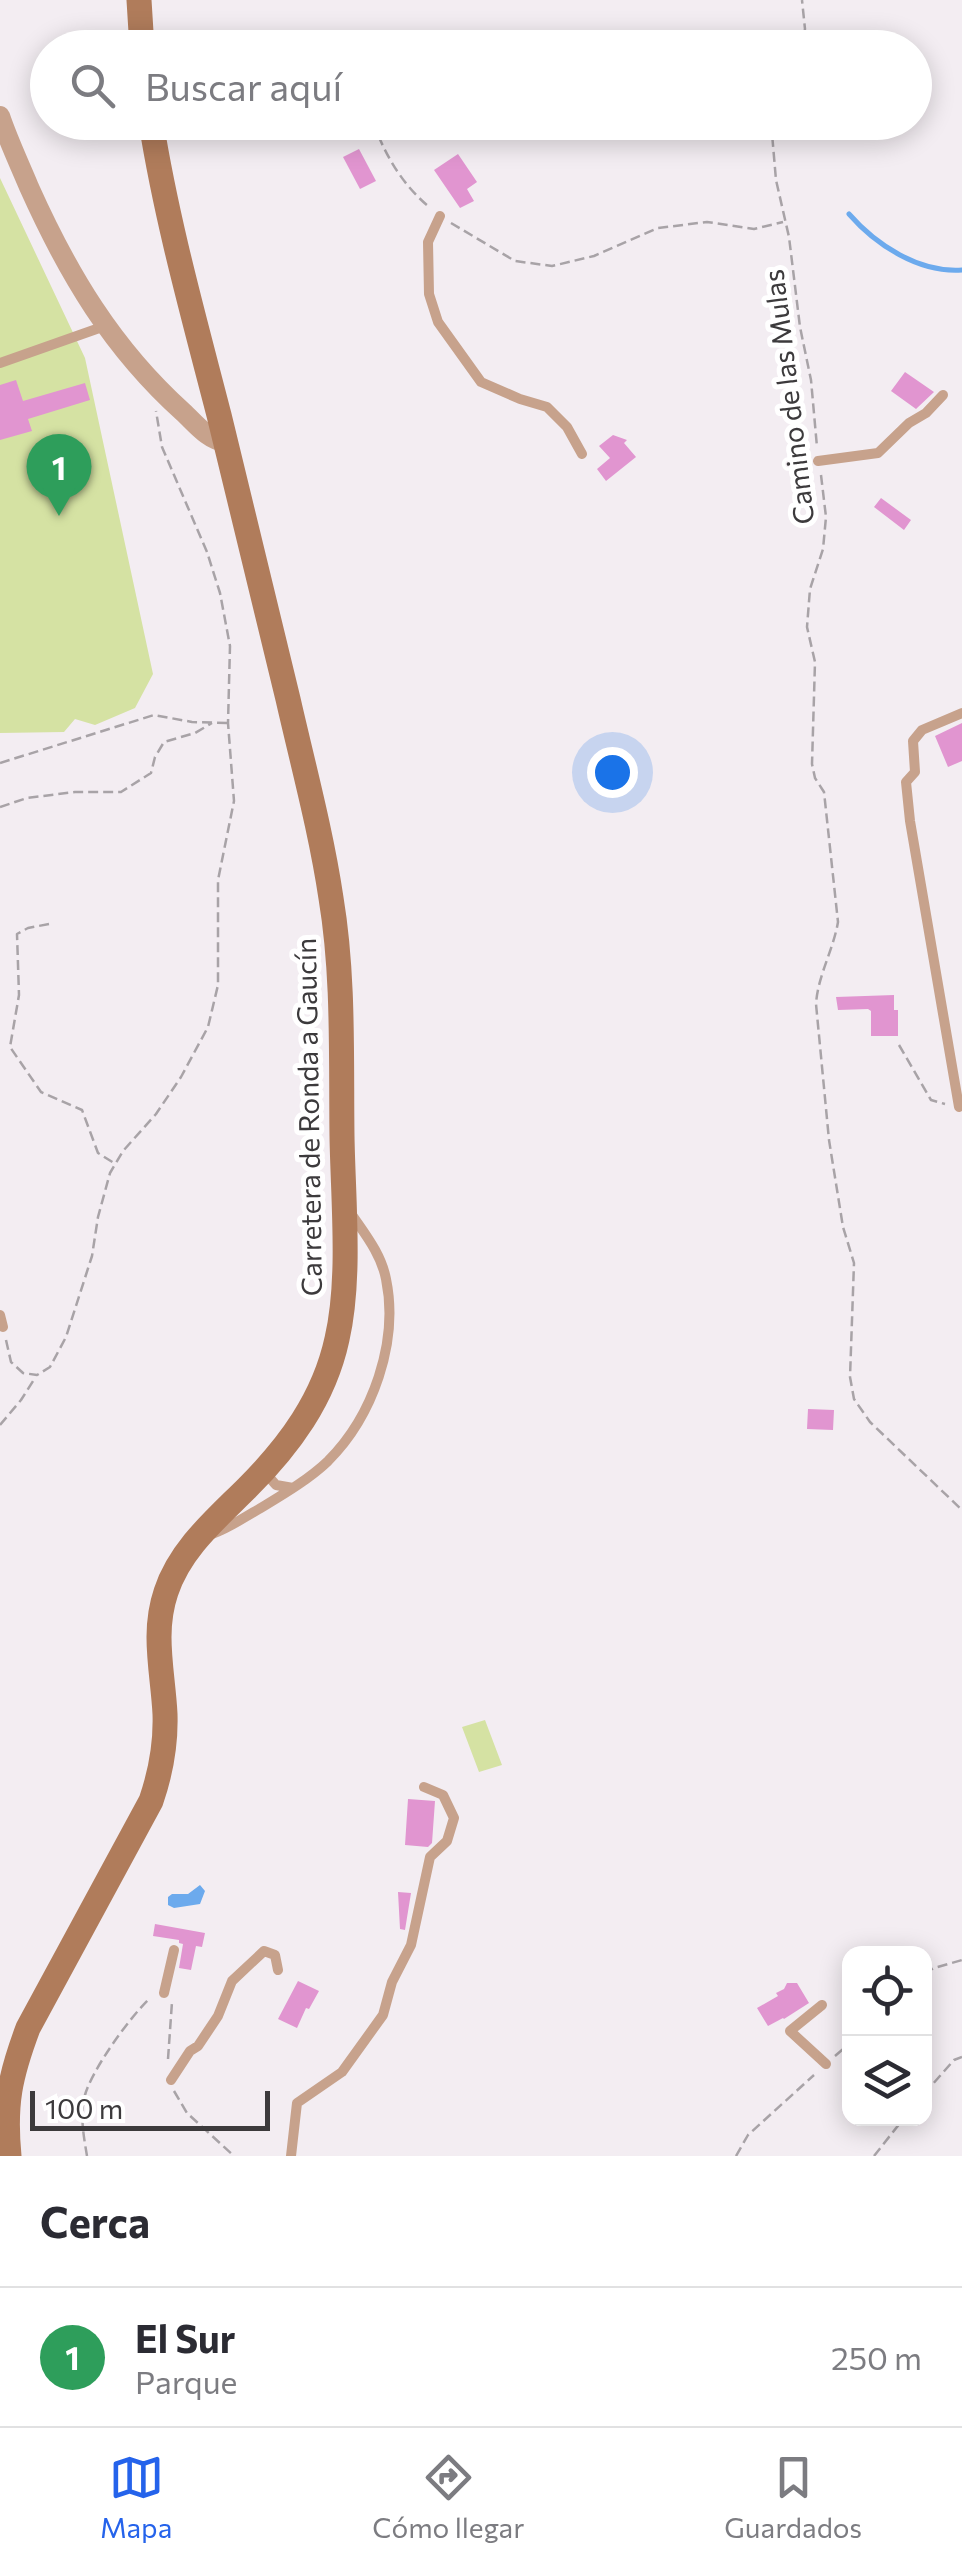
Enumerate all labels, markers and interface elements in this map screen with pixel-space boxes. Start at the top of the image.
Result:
search box [30,30,932,140]
icon: search [65,58,120,113]
text: Buscar aquí [145,62,342,109]
street label: Camino de las Mulas [755,268,821,526]
pin: 1 [27,434,92,516]
your location [587,747,638,798]
street label: Carretera de Ronda a Gaucín [288,938,328,1296]
map controls [842,1946,932,2126]
button: locate [842,1946,932,2036]
button: layers [842,2036,932,2126]
scale bar [30,2086,270,2130]
text: 100 m [45,2091,123,2125]
text: Cerca [40,2195,150,2247]
text: El Sur [135,2314,235,2361]
text: 1 [65,2337,80,2377]
text: 250 m [831,2337,922,2377]
text: Parque [135,2361,238,2401]
tab: Mapa [100,2450,172,2544]
tab: Cómo llegar [372,2450,524,2544]
tab: Guardados [724,2450,862,2544]

